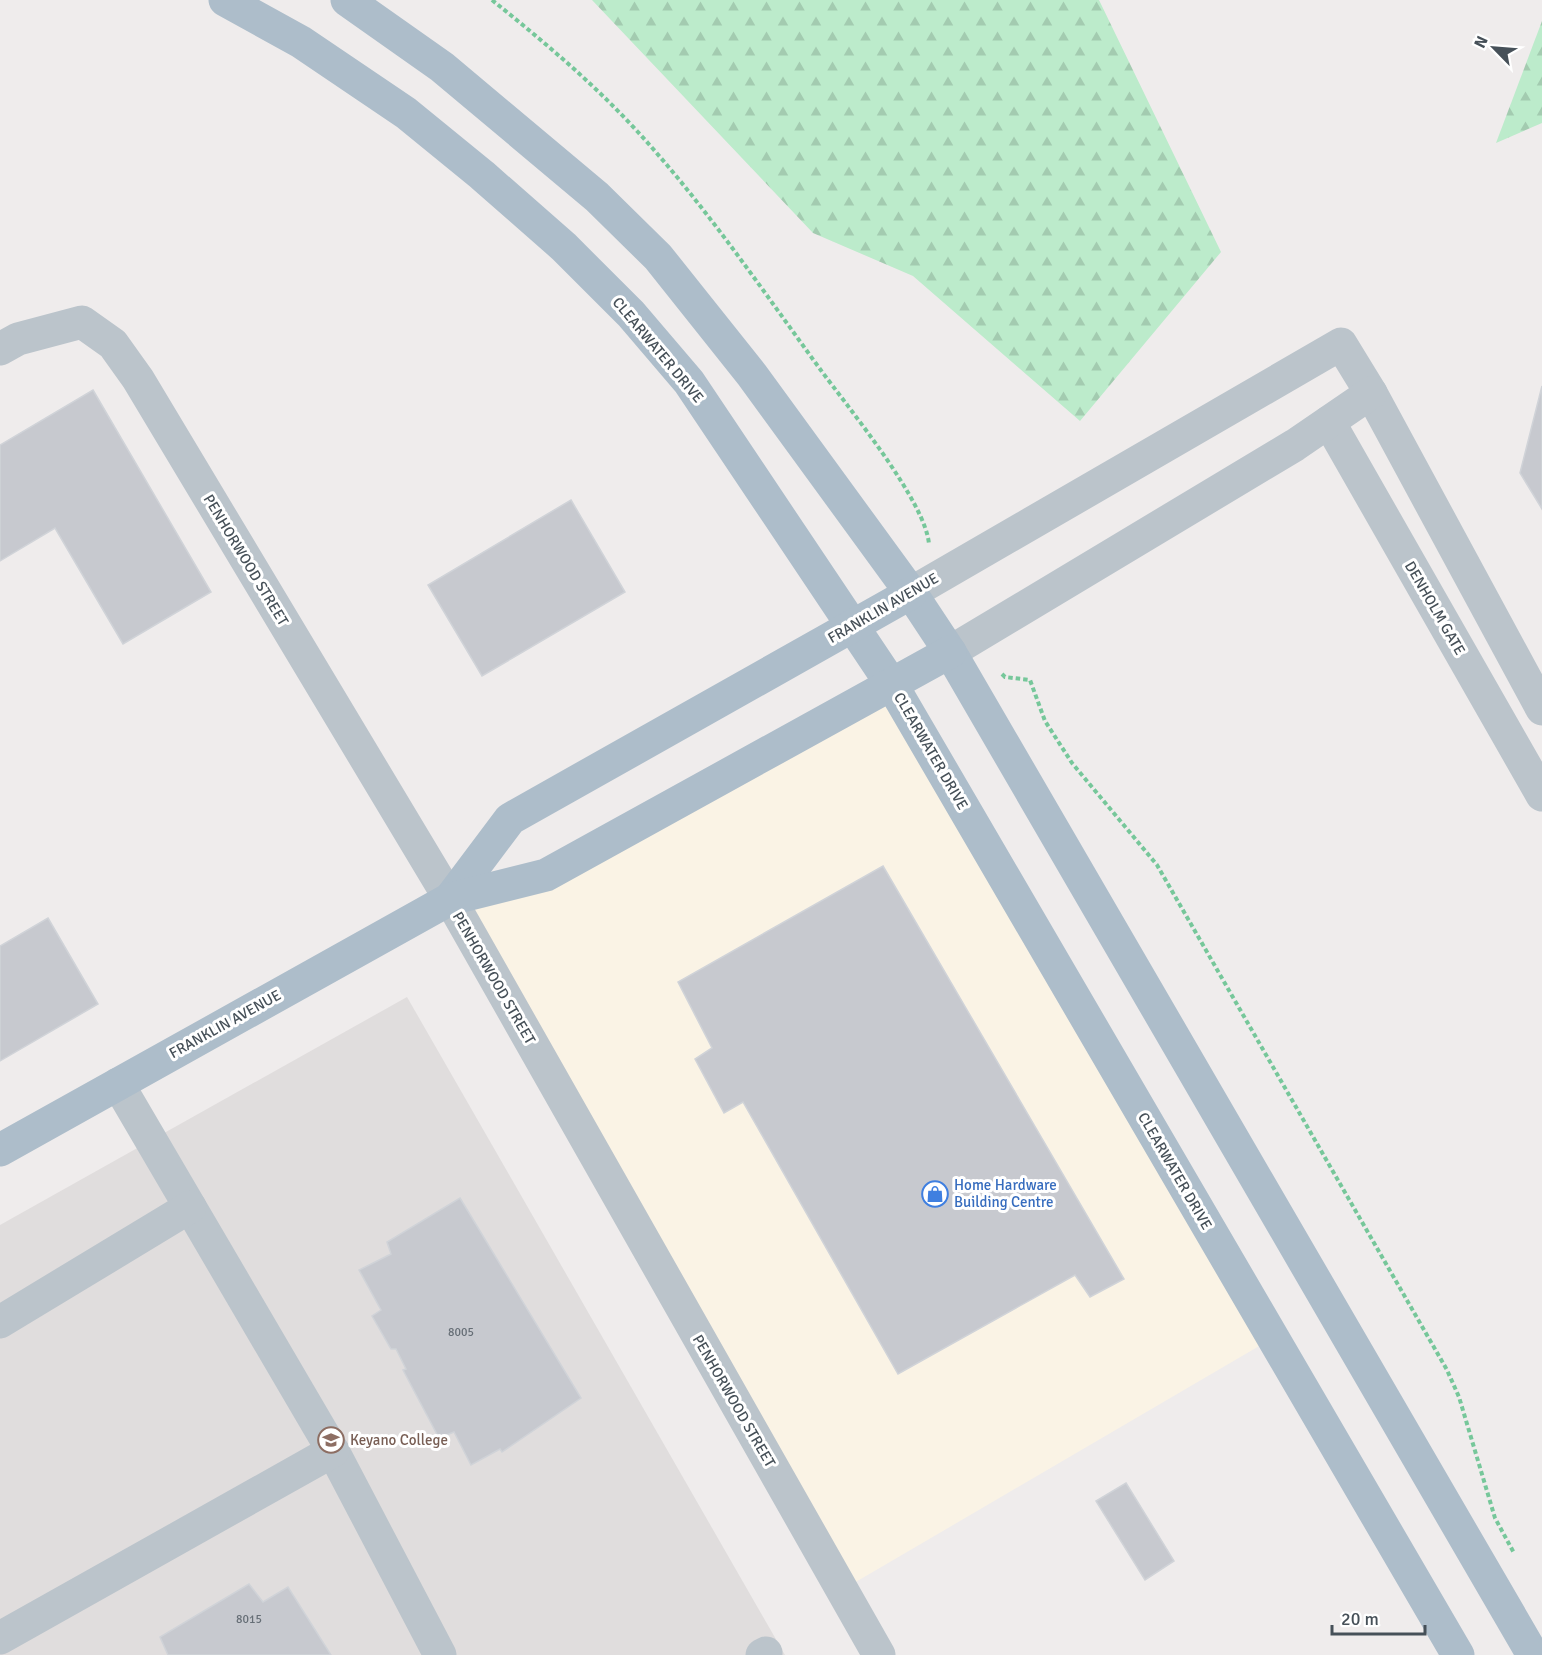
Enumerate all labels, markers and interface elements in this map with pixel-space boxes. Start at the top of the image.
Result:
north arrow [1464,18,1524,78]
text: N [1470,33,1493,51]
street label: CLEARWATER DRIVE [609,294,707,406]
street label: PENHORWOOD STREET [200,491,293,630]
street label: DENHOLM GATE [1401,558,1469,658]
street label: FRANKLIN AVENUE [824,569,942,647]
street label: CLEARWATER DRIVE [890,689,972,813]
street label: PENHORWOOD STREET [449,908,540,1048]
street label: FRANKLIN AVENUE [166,986,284,1062]
street label: CLEARWATER DRIVE [1134,1109,1216,1233]
place label: Home Hardware Building Centre [954,1176,1057,1211]
shop icon: Home Hardware Building Centre [920,1179,950,1209]
house number: 8005 [448,1325,474,1340]
street label: PENHORWOOD STREET [689,1331,780,1471]
school or university icon: Keyano College [316,1425,346,1455]
place label: Keyano College [350,1431,448,1449]
scale bar [1332,1598,1425,1636]
text: 20 m [1341,1608,1379,1630]
house number: 8015 [236,1612,262,1627]

